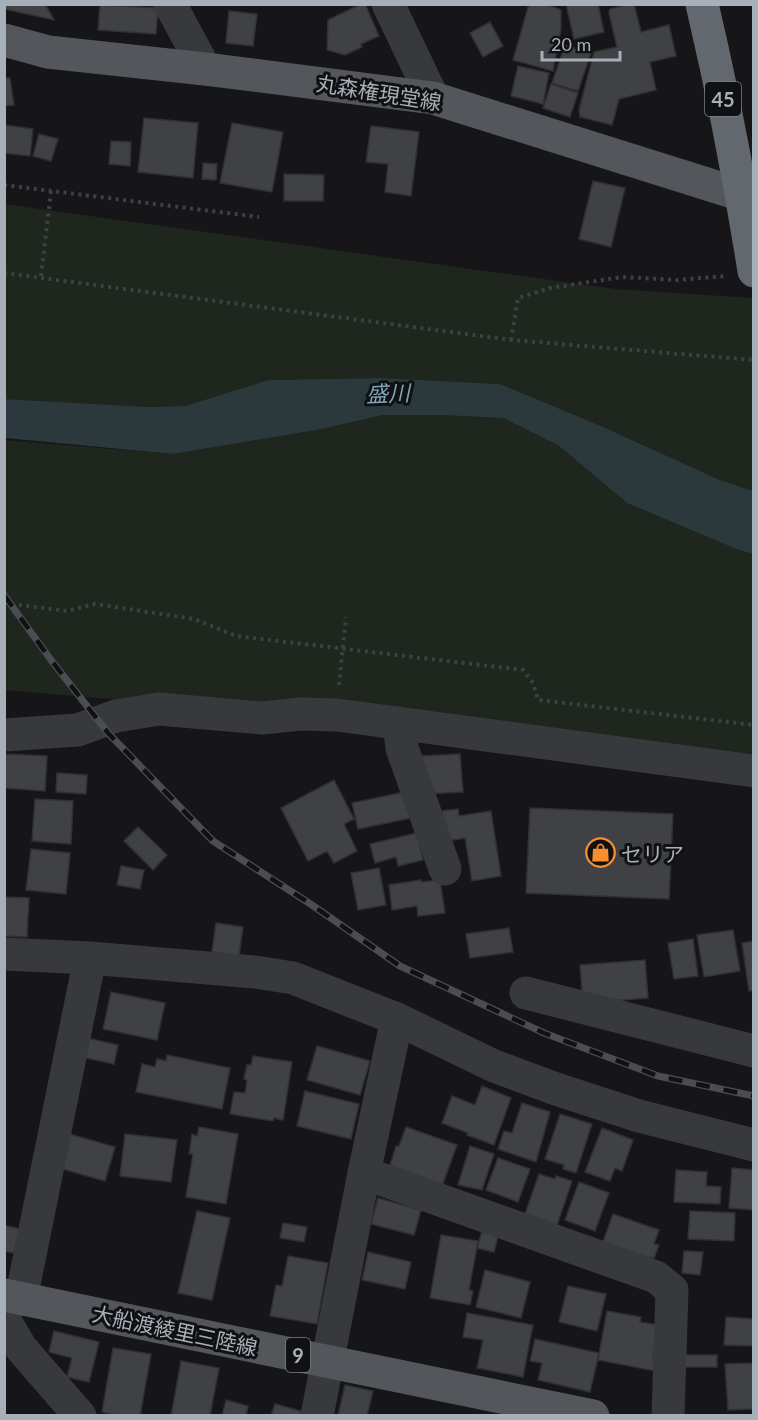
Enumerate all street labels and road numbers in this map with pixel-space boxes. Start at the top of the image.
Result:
street label: 丸森権現堂線 [315,70,443,114]
road number: 45 [705,82,741,116]
street label: 大船渡綾里三陸線 [90,1300,260,1360]
road number: 9 [286,1338,310,1372]

